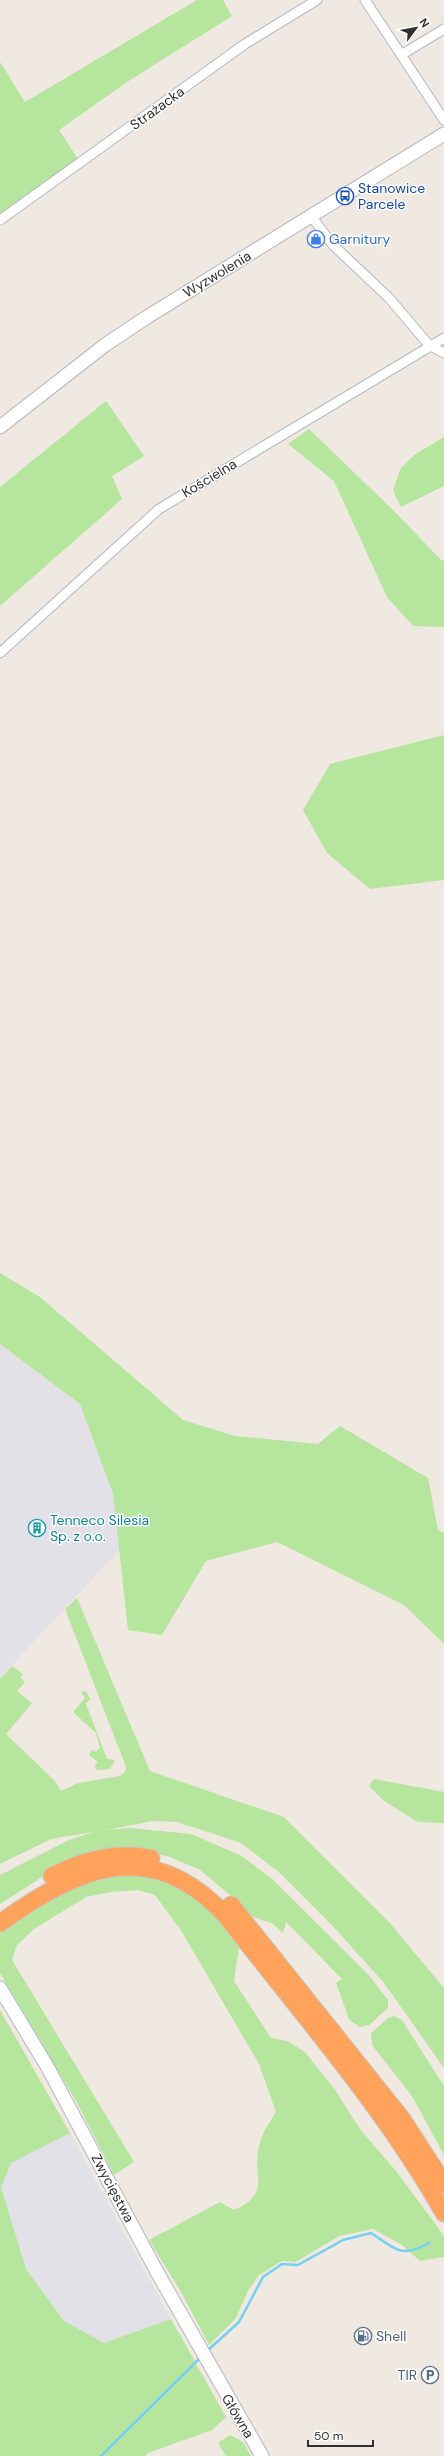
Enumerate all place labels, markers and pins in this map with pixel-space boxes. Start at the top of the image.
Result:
place label: Stanowice Parcele [358,179,425,213]
bus stop icon: Stanowice Parcele [335,186,355,206]
shop icon: Garnitury [306,229,326,249]
place label: Garnitury [329,230,390,248]
place label: Tenneco Silesia Sp. z o.o. [50,1511,149,1545]
building icon: Tenneco Silesia Sp. z o.o. [27,1518,47,1538]
fuel station icon: Shell [353,2326,373,2346]
place label: Shell [376,2327,406,2345]
parking icon: TIR [420,2365,440,2385]
place label: TIR [398,2366,417,2384]

